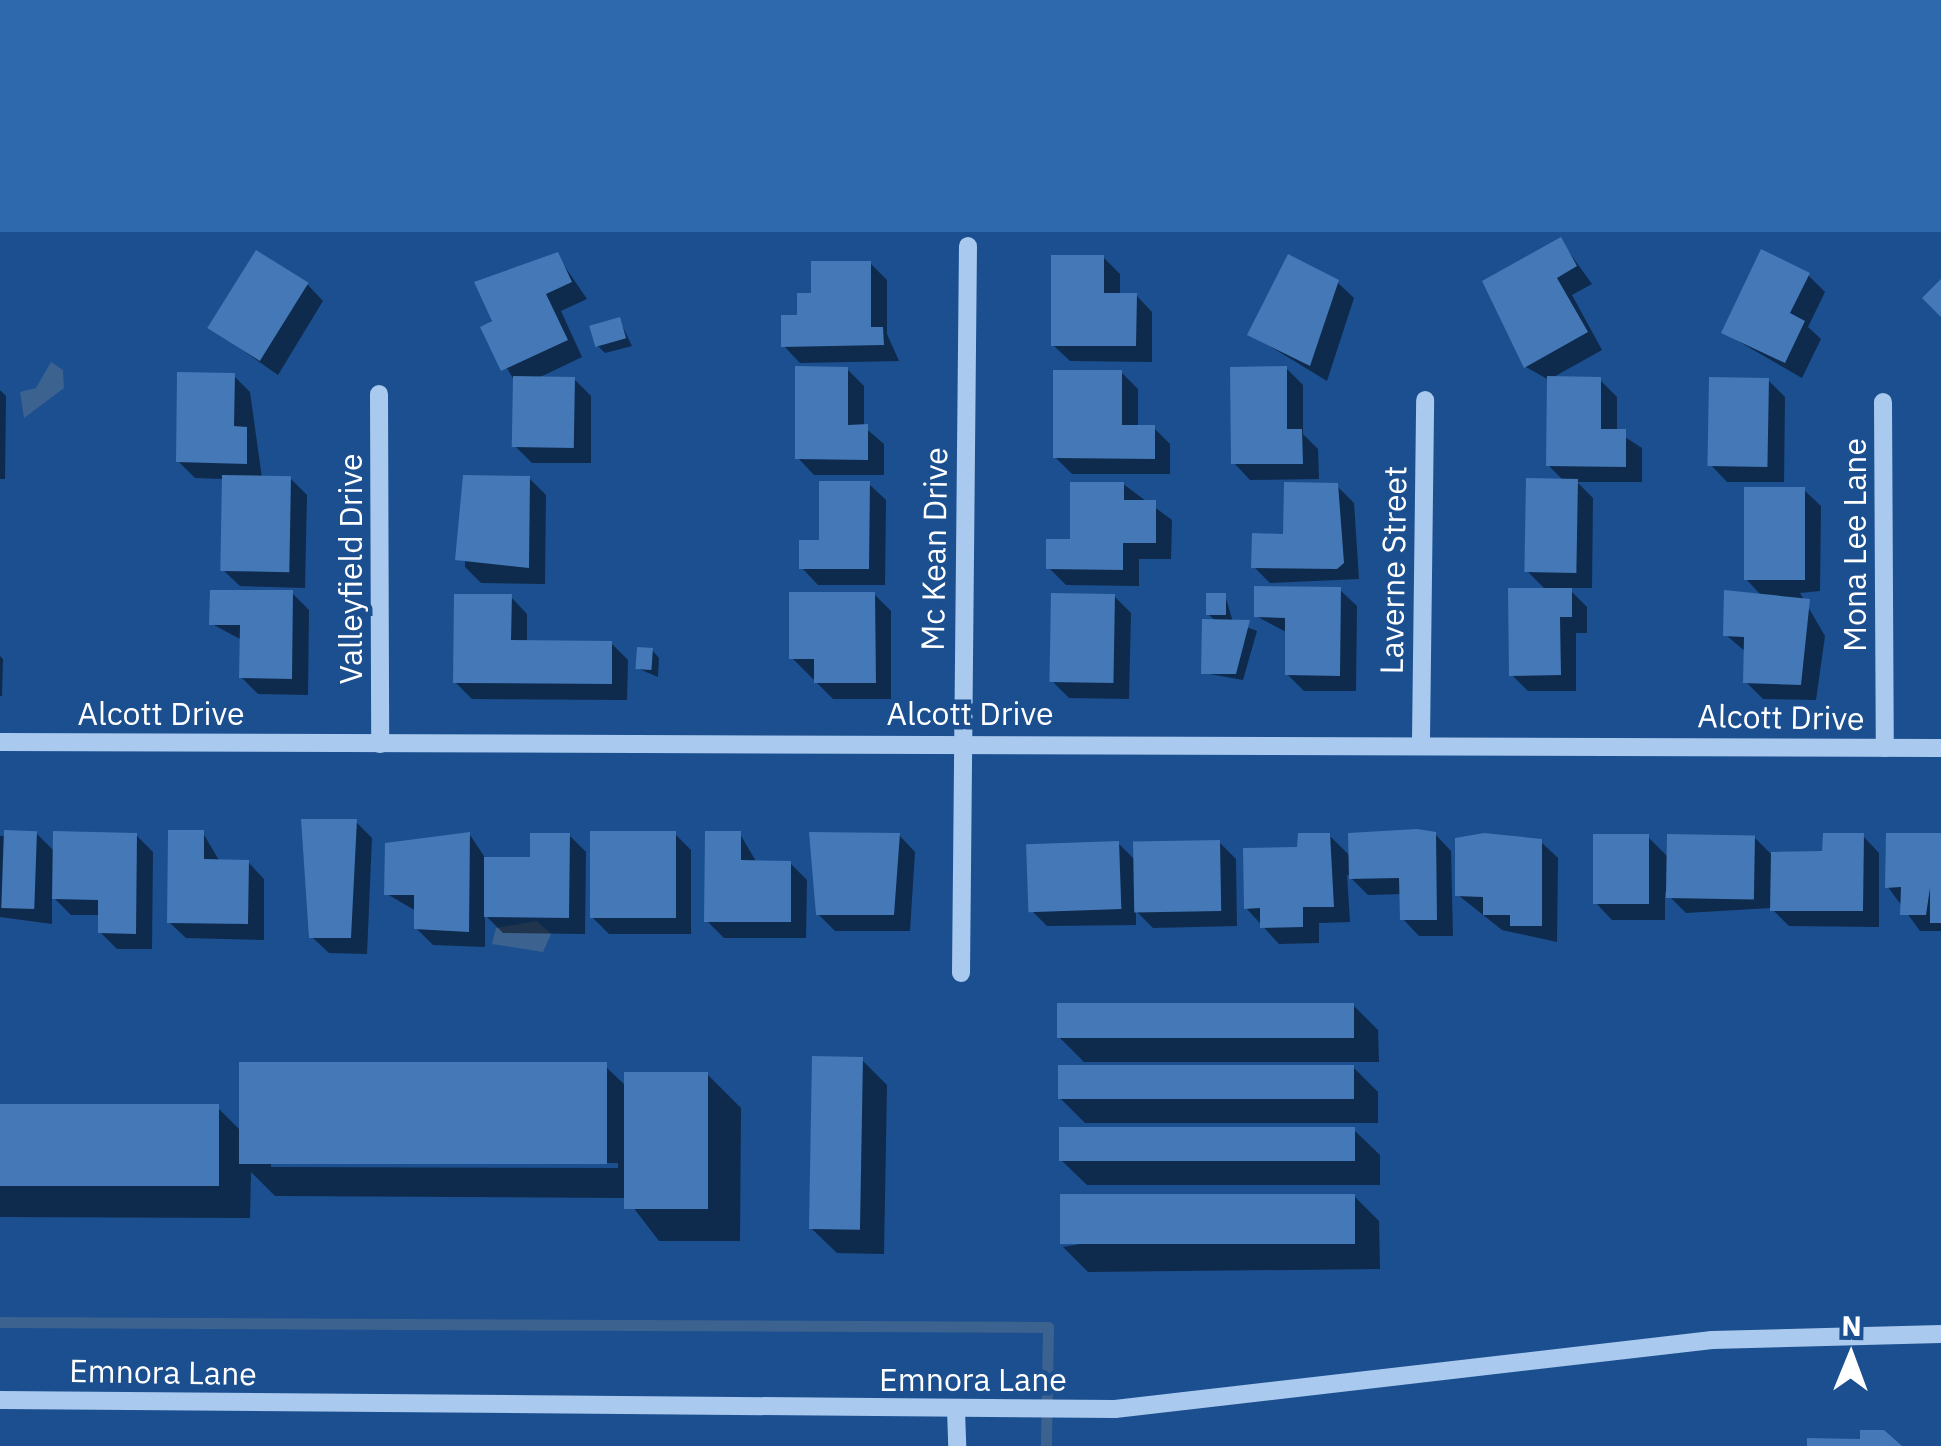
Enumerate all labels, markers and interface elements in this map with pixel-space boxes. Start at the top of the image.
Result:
street label: Mona Lee Lane [1835,438,1873,652]
street label: Mc Kean Drive [913,447,955,651]
street label: Valleyfield Drive [331,453,369,685]
street label: Laverne Street [1372,465,1414,675]
street label: Alcott Drive [77,694,245,732]
street label: Alcott Drive [886,694,1054,732]
street label: Alcott Drive [1697,696,1865,738]
north arrow [1801,1306,1901,1406]
text: N [1841,1307,1862,1344]
street label: Emnora Lane [69,1351,257,1393]
street label: Emnora Lane [879,1360,1067,1398]

